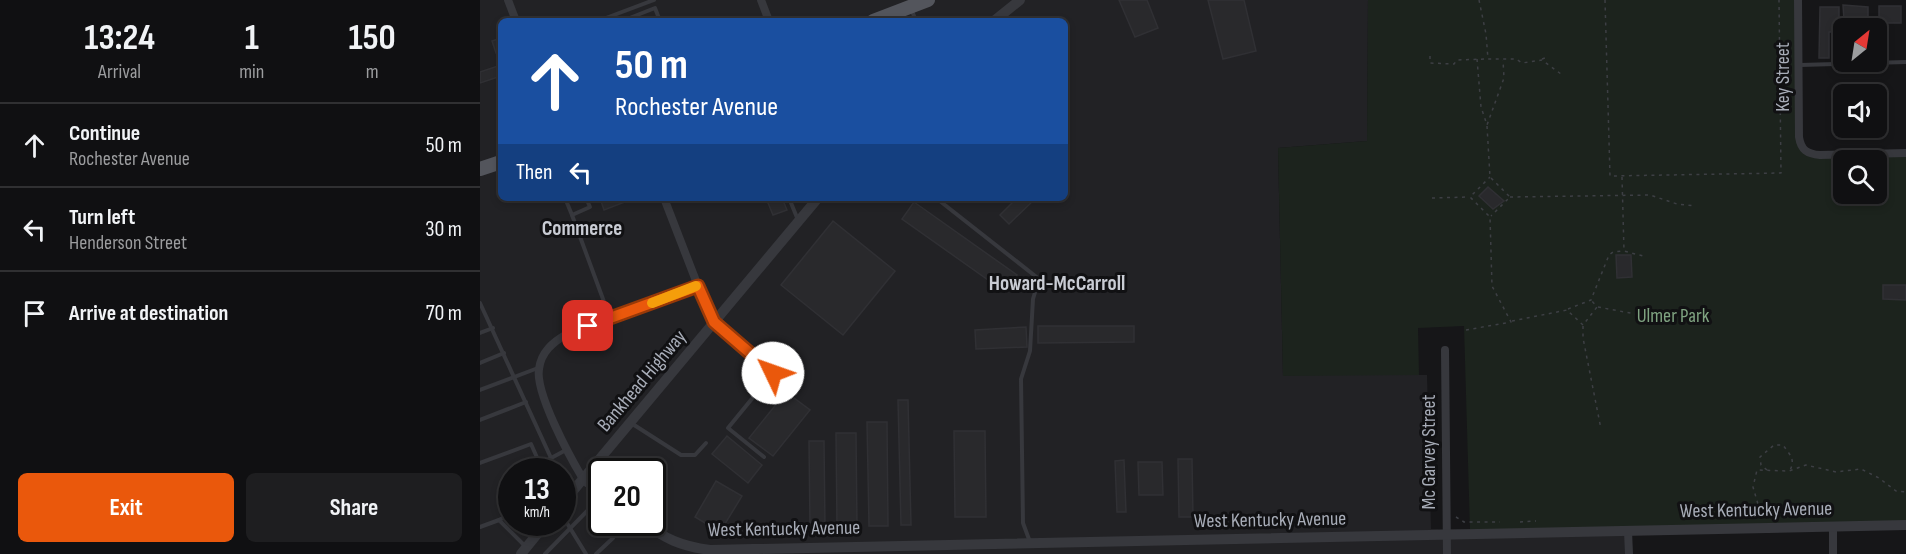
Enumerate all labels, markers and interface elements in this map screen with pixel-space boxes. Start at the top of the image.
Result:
text: 13:24 [84,17,155,60]
text: 1 [245,17,259,60]
text: 150 [349,17,396,60]
north arrow [1833,18,1887,72]
map controls [1833,18,1887,204]
text: 50 m [615,40,688,91]
icon: ahead [516,42,594,120]
street label: Key Street [1771,42,1795,112]
text: Arrival [98,60,141,84]
text: min [239,60,264,84]
text: m [366,60,379,84]
button: sound [1833,84,1887,138]
text: Rochester Avenue [615,91,778,123]
text: Continue [69,120,140,147]
icon: ahead [18,129,51,162]
text: 50 m [426,132,462,159]
text: Rochester Avenue [69,147,190,171]
button: search [1833,150,1887,204]
icon: left [564,156,597,189]
text: Then [516,159,552,186]
text: Turn left [69,204,135,231]
icon: left [18,213,51,246]
text: 30 m [425,216,462,243]
district label: Commerce [542,216,622,241]
text: Henderson Street [69,231,187,255]
district label: Howard-McCarroll [989,271,1125,296]
icon: arrive [18,297,51,330]
text: Arrive at destination [69,300,228,327]
text: 70 m [426,300,462,327]
pin [562,300,613,351]
park label: Ulmer Park [1637,304,1710,328]
icon: arrive [571,309,604,342]
street label: Bankhead Highway [593,325,692,437]
position arrow [741,341,805,405]
street label: Mc Garvey Street [1417,394,1441,510]
speed limit sign: 20 [588,458,666,536]
text: 13 [524,472,550,508]
button: Exit [18,473,234,542]
button: Share [246,473,462,542]
street label: West Kentucky Avenue [1680,497,1832,523]
text: km/h [524,503,550,522]
street label: West Kentucky Avenue [1194,507,1346,533]
street label: West Kentucky Avenue [708,516,860,542]

